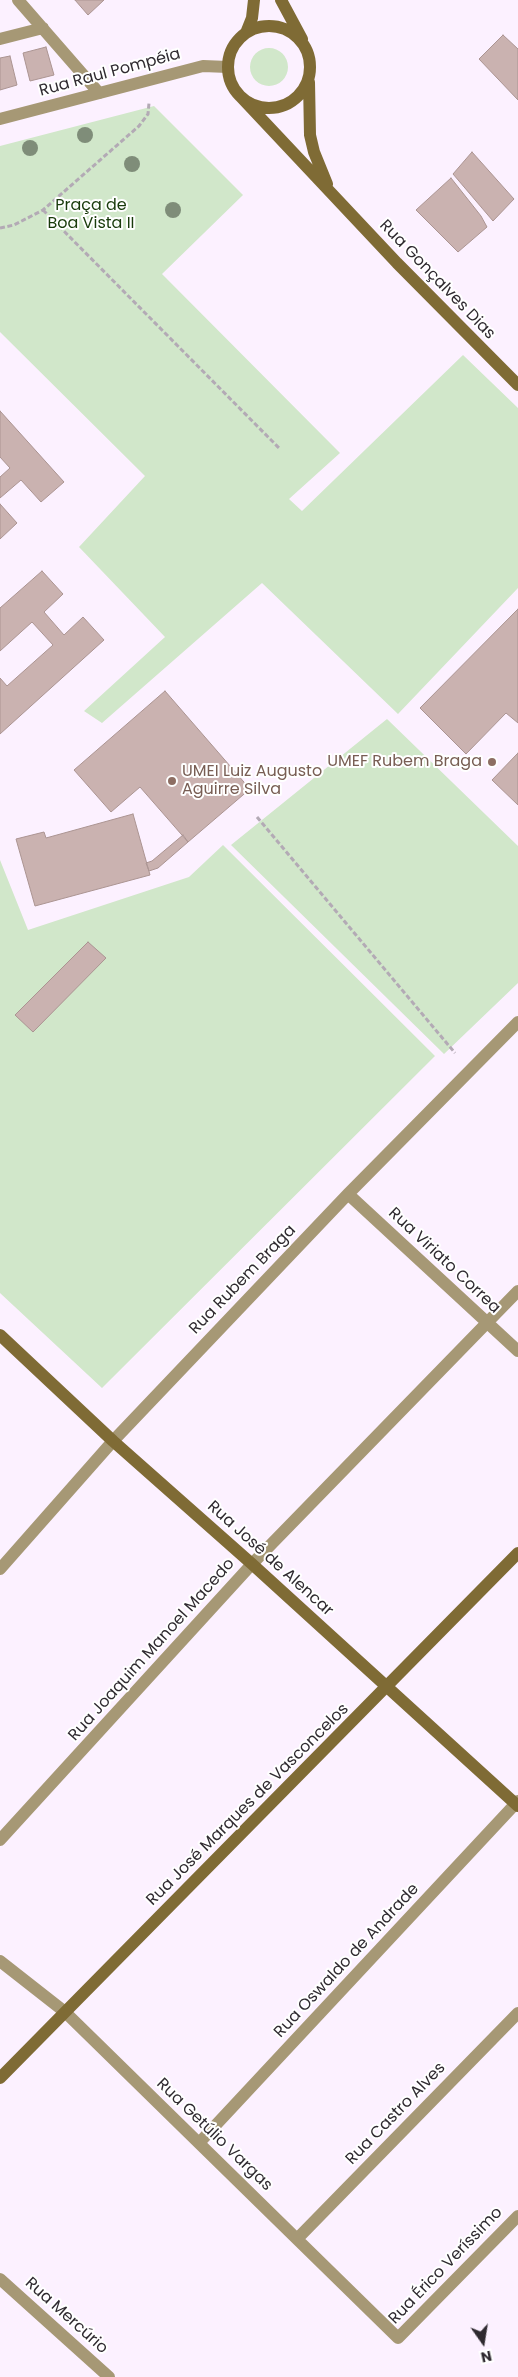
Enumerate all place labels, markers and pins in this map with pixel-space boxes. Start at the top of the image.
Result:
place label: UMEF Rubem Braga [327,752,482,772]
marker: UMEF Rubem Braga [486,756,498,768]
place label: UMEI Luiz Augusto Aguirre Silva [182,762,322,800]
marker: UMEI Luiz Augusto Aguirre Silva [166,775,178,787]

